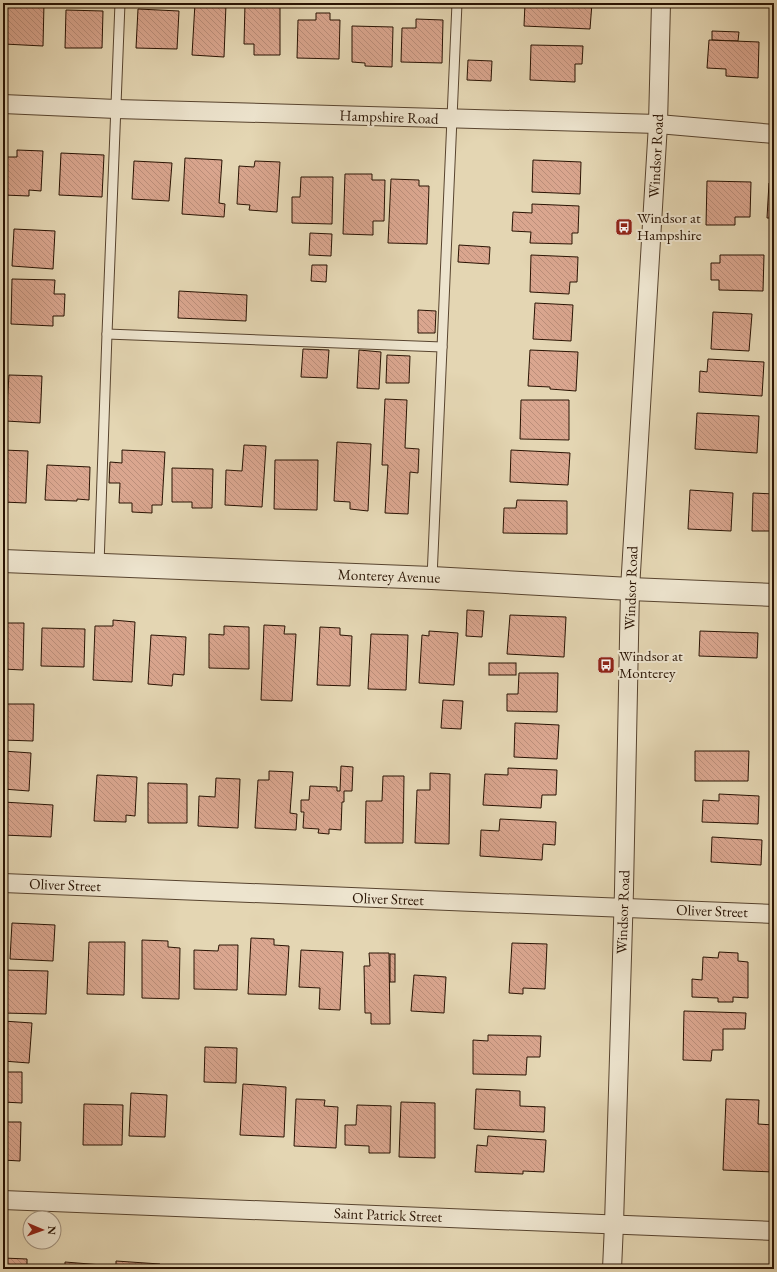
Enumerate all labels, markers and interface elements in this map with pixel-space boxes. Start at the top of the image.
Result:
street label: Hampshire Road [339,105,439,128]
street label: Windsor Road [644,113,667,199]
place label: Windsor at Hampshire [637,208,702,244]
bus stop icon: Windsor at Hampshire [614,217,634,237]
street label: Windsor Road [620,545,641,630]
street label: Monterey Avenue [337,564,441,587]
place label: Windsor at Monterey [619,646,683,682]
bus stop icon: Windsor at Monterey [596,655,616,675]
street label: Windsor Road [612,869,633,954]
street label: Oliver Street [29,874,101,895]
street label: Oliver Street [352,888,424,909]
street label: Oliver Street [676,900,748,921]
street label: Saint Patrick Street [334,1203,443,1226]
north arrow [22,1210,62,1250]
text: N [45,1226,59,1235]

